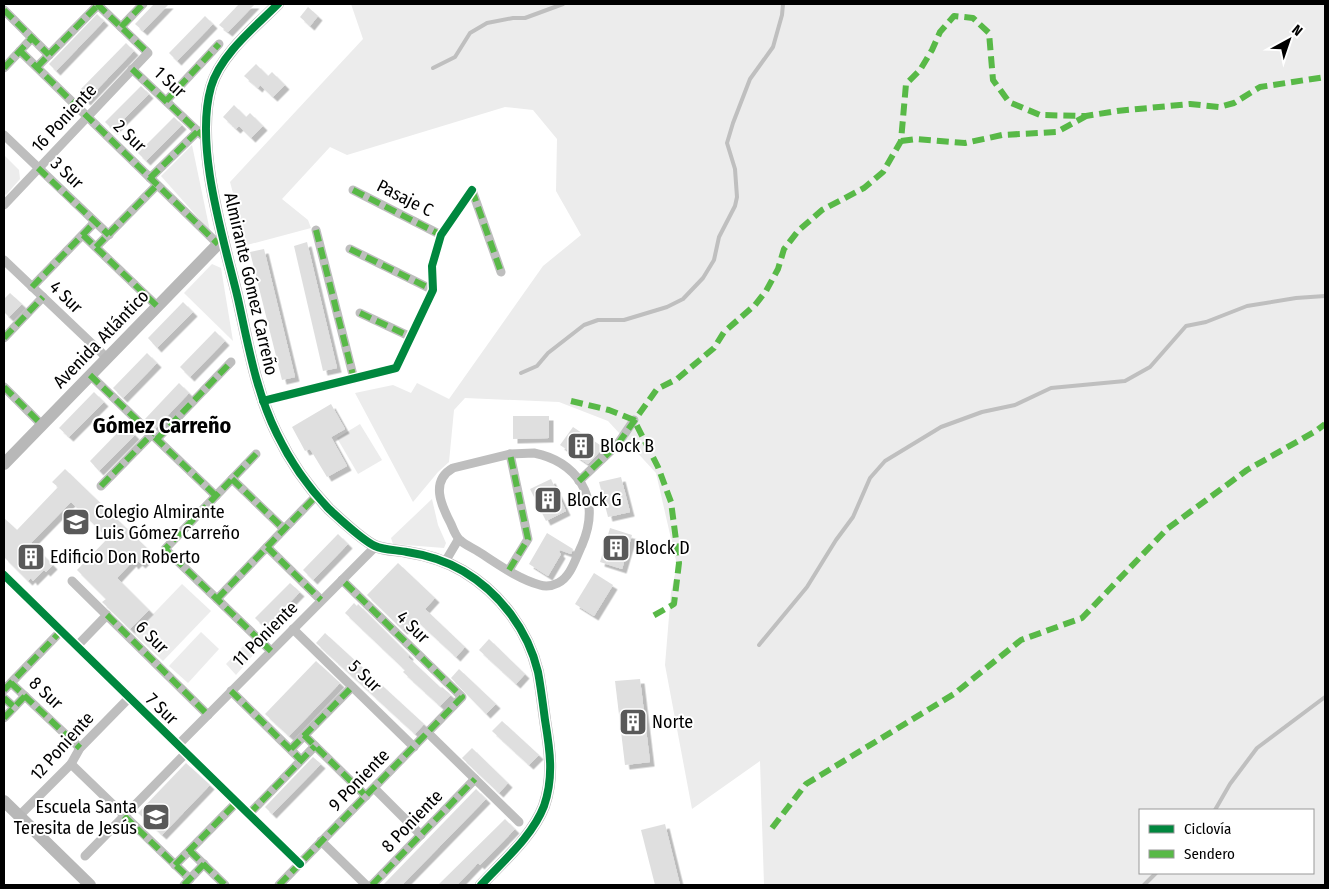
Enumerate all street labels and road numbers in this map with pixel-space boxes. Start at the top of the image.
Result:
street label: 1 Sur [149,62,191,103]
street label: 16 Poniente [27,79,101,157]
street label: 2 Sur [109,115,151,157]
street label: 3 Sur [46,152,89,194]
street label: Pasaje C [373,175,437,221]
street label: Almirante Gómez Carreño [219,191,283,377]
street label: 4 Sur [45,276,88,318]
street label: Avenida Atlántico [48,285,154,393]
street label: 11 Poniente [228,597,302,671]
street label: 4 Sur [392,606,435,648]
street label: 6 Sur [131,616,174,659]
street label: 5 Sur [344,655,387,697]
street label: 8 Sur [25,672,68,714]
street label: 7 Sur [141,689,183,730]
street label: 12 Poniente [26,707,98,785]
street label: 9 Poniente [324,744,394,816]
street label: 8 Poniente [377,785,447,857]

